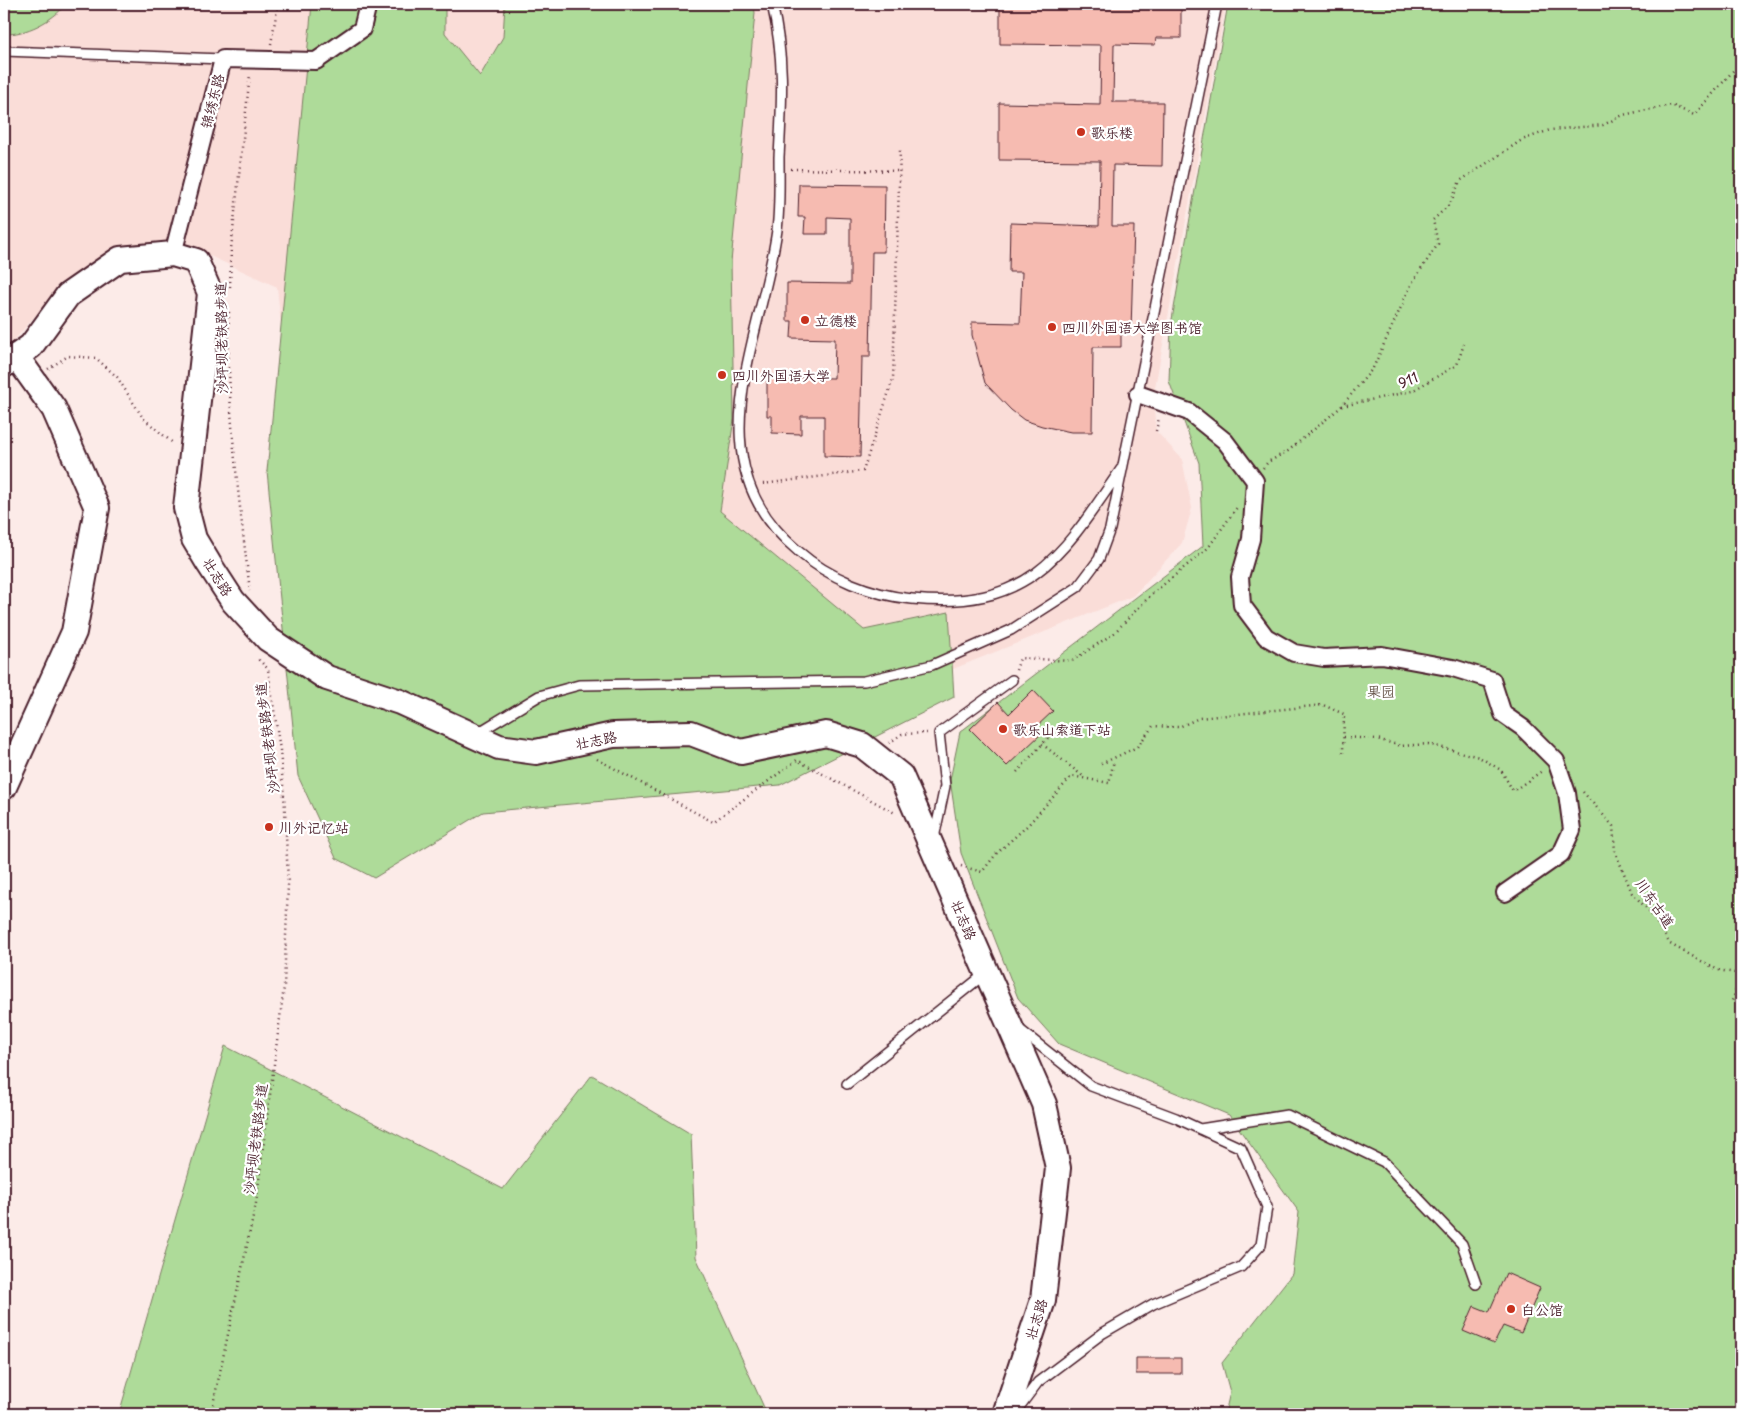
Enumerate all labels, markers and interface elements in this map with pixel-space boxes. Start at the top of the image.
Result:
street label: 锦绣东路 [195,71,229,131]
place label: 歌乐楼 [1091,122,1133,143]
marker: 歌乐楼 [1075,126,1087,138]
street label: 沙坪坝老铁路步道 [210,282,232,394]
place label: 立德楼 [815,310,857,331]
marker: 立德楼 [799,314,811,326]
place label: 四川外国语大学图书馆 [1062,317,1202,338]
marker: 四川外国语大学图书馆 [1046,321,1058,333]
place label: 四川外国语大学 [732,365,830,386]
street label: 911 [1395,366,1421,394]
marker: 四川外国语大学 [716,369,728,381]
street label: 壮志路 [198,554,238,600]
street label: 沙坪坝老铁路步道 [250,681,284,795]
park label: 果园 [1367,681,1395,702]
place label: 歌乐山索道下站 [1013,719,1111,740]
marker: 歌乐山索道下站 [997,723,1009,735]
street label: 壮志路 [573,726,619,754]
place label: 川外记忆站 [279,817,349,838]
marker: 川外记忆站 [263,821,275,833]
street label: 川东古道 [1630,874,1680,932]
street label: 壮志路 [946,897,982,943]
street label: 沙坪坝老铁路步道 [238,1082,272,1196]
street label: 壮志路 [1020,1296,1052,1342]
place label: 白公馆 [1521,1299,1563,1320]
marker: 白公馆 [1505,1303,1517,1315]

